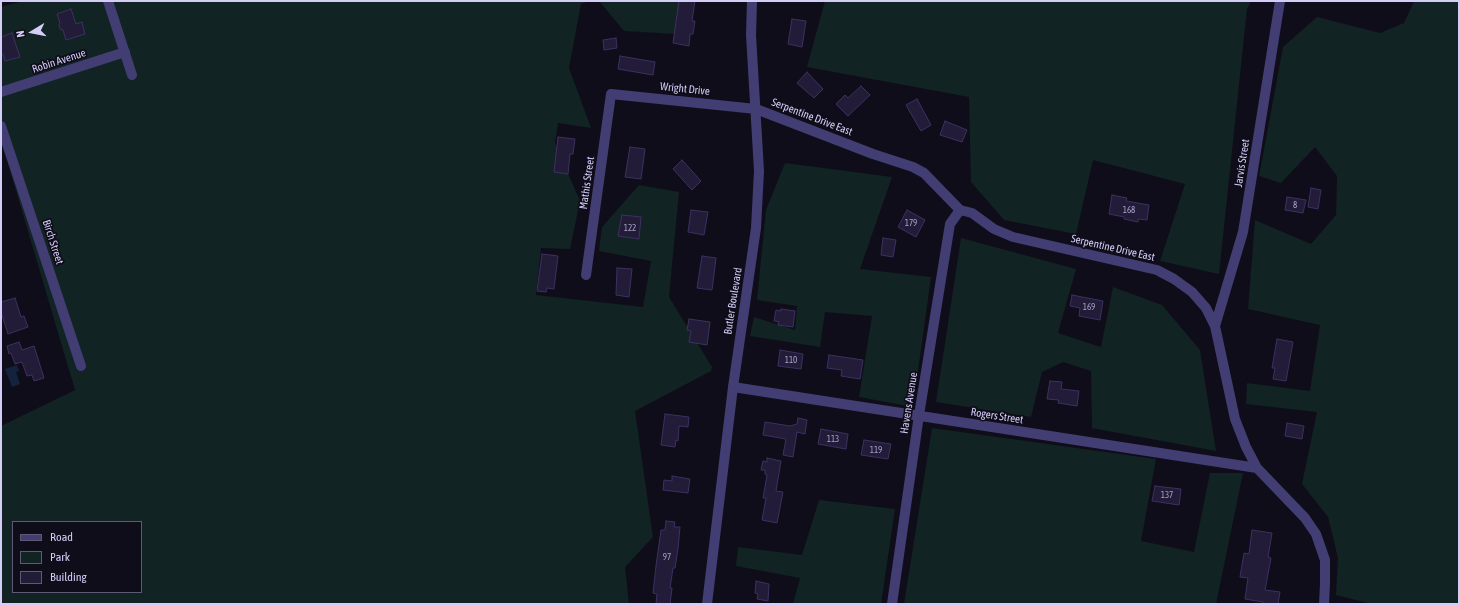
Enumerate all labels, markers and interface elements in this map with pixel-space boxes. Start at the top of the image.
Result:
north arrow [12,12,52,52]
text: N [14,30,27,38]
street label: Robin Avenue [30,46,88,76]
street label: Wright Drive [660,80,710,98]
street label: Serpentine Drive East [770,95,854,139]
street label: Jarvis Street [1232,138,1252,188]
street label: Mathis Street [577,156,597,210]
house number: 8 [1293,200,1297,210]
house number: 168 [1123,205,1135,215]
street label: Birch Street [40,218,66,266]
house number: 179 [905,218,917,228]
house number: 122 [624,223,636,233]
street label: Serpentine Drive East [1070,232,1156,264]
street label: Butler Boulevard [721,267,745,335]
house number: 169 [1083,302,1095,312]
house number: 110 [785,355,797,365]
street label: Havens Avenue [898,371,920,435]
street label: Rogers Street [970,405,1024,427]
house number: 113 [827,434,839,444]
house number: 119 [870,445,882,455]
house number: 137 [1161,490,1173,500]
legend [12,521,142,593]
text: Road [50,530,73,544]
text: Park [50,550,70,564]
house number: 97 [663,552,671,562]
text: Building [50,570,87,584]

